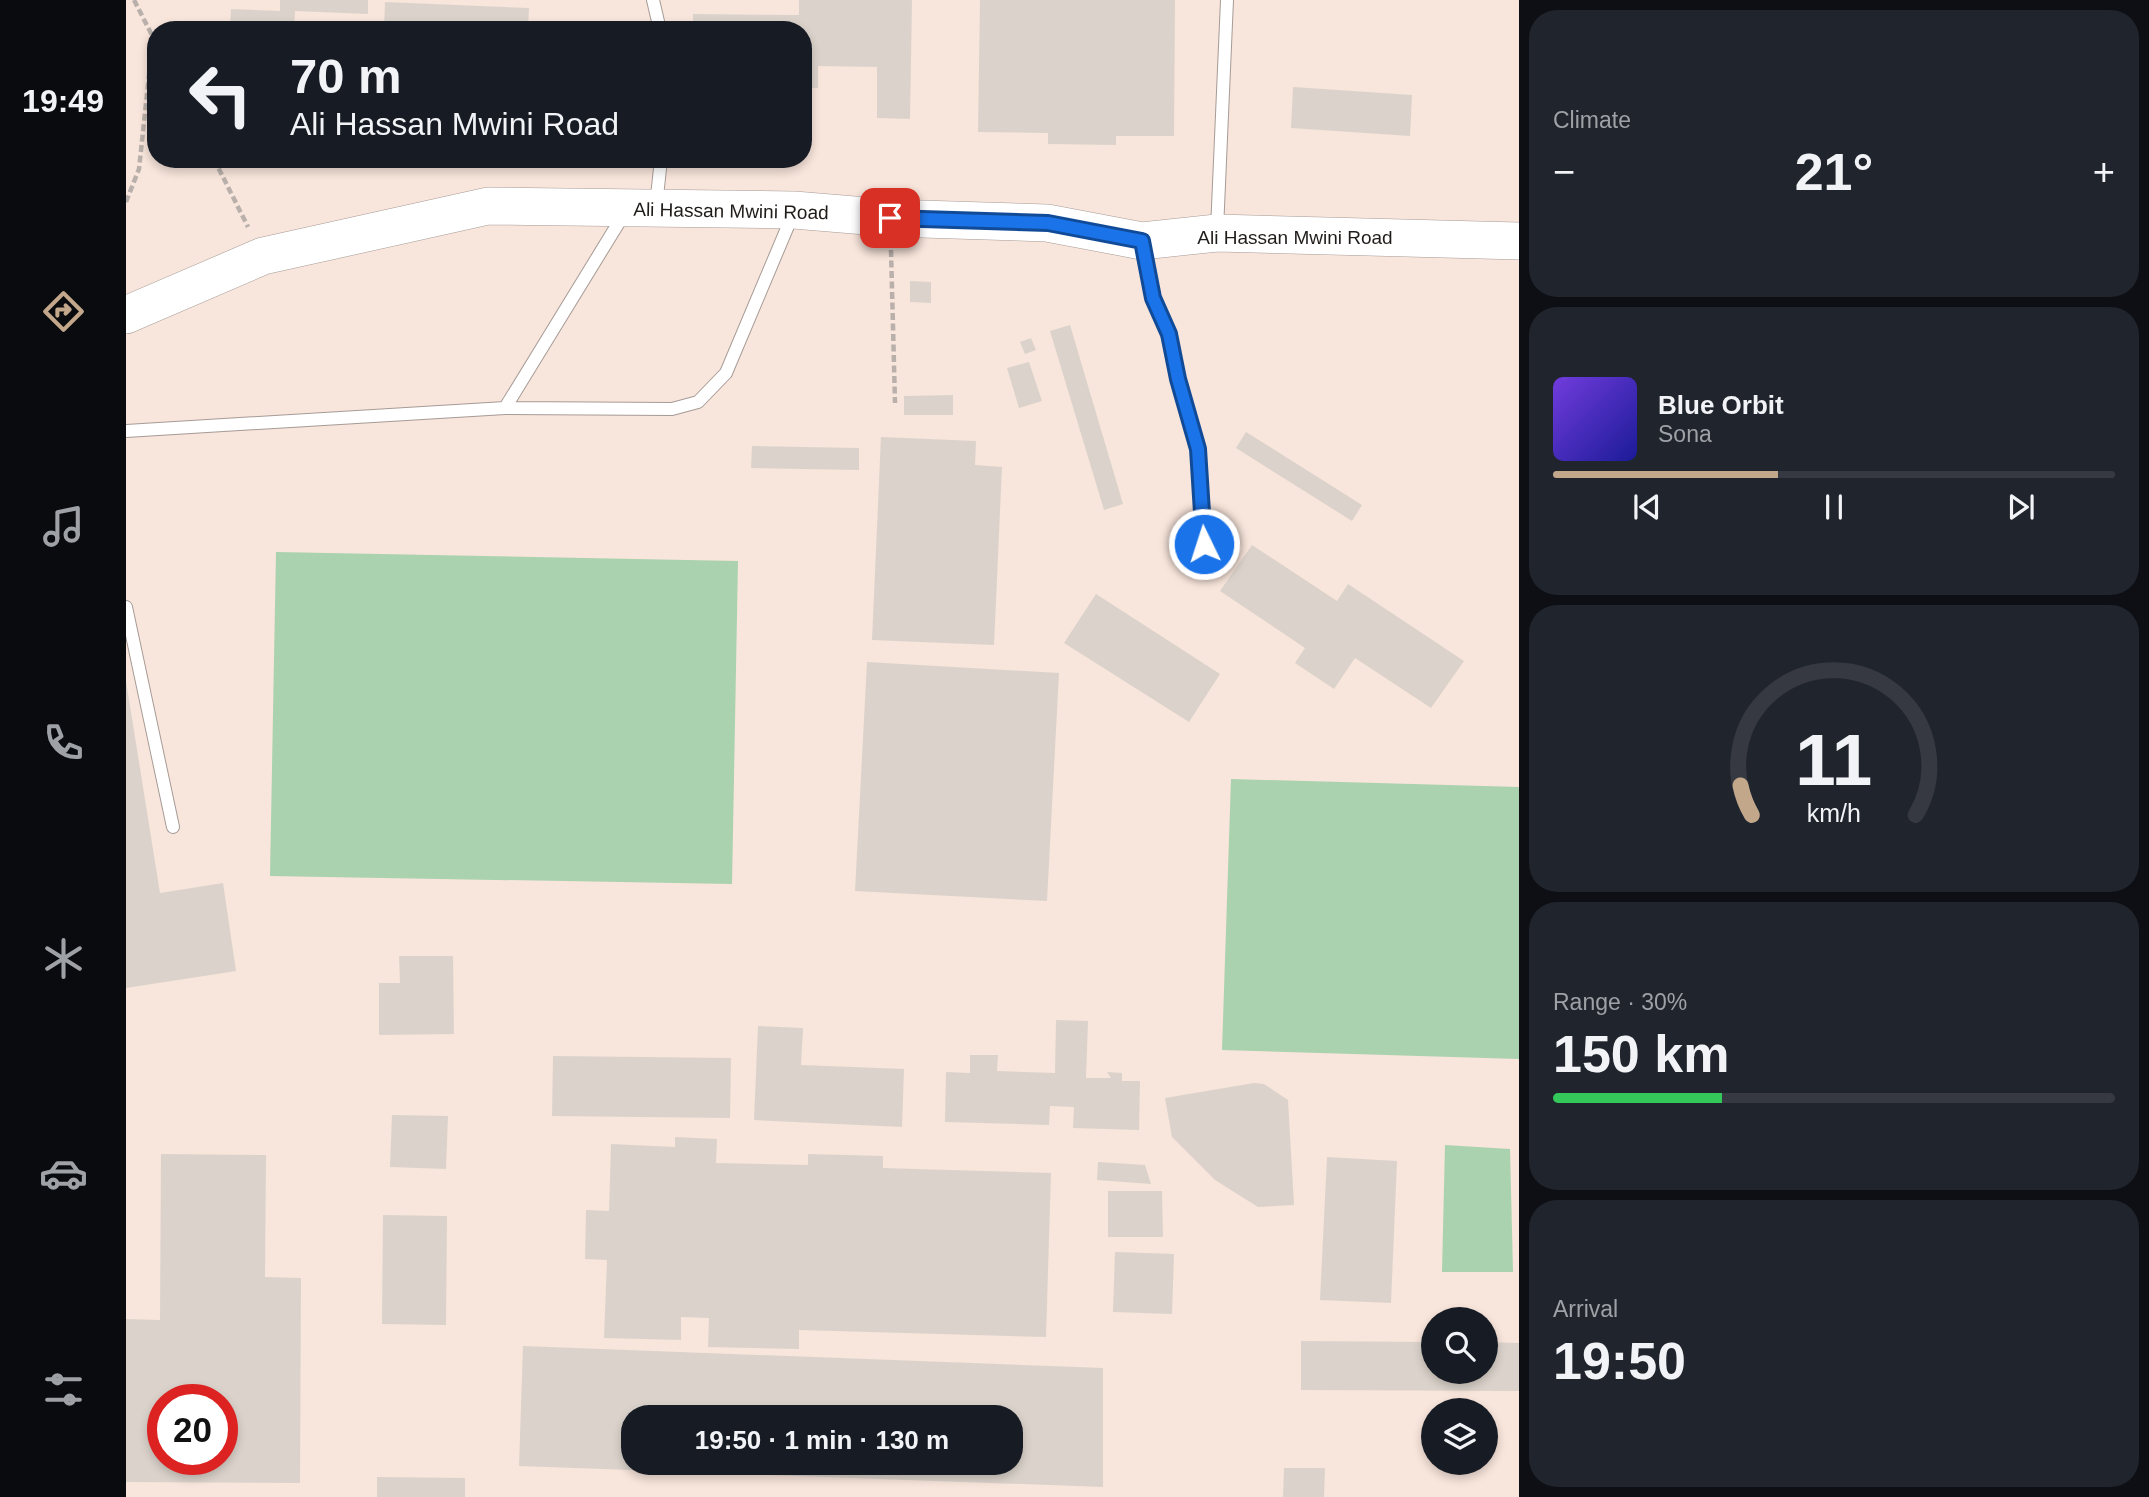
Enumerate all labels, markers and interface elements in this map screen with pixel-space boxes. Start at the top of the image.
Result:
icon: left [175,49,266,140]
text: 70 m [290,49,402,103]
text: 19:49 [22,83,104,119]
text: Ali Hassan Mwini Road [290,106,619,142]
text: Climate [1553,107,1631,133]
text: 21° [1795,143,1873,201]
text: − [1553,151,1575,193]
text: + [2093,151,2115,193]
pin [860,188,920,248]
street label: Ali Hassan Mwini Road [633,199,829,223]
icon: arrive [871,199,909,237]
street label: Ali Hassan Mwini Road [1197,227,1393,248]
icon: directions [39,287,88,336]
text: Blue Orbit [1658,390,1784,420]
text: Sona [1658,421,1712,447]
icon: previous [1628,488,1666,526]
icon: pause [1815,488,1853,526]
icon: next [2002,488,2040,526]
icon: music [39,502,88,551]
position arrow [1167,507,1241,581]
icon: phone [39,718,88,767]
text: 11 [1796,719,1872,800]
text: km/h [1807,798,1861,826]
icon: climate [39,934,88,983]
text: Range · 30% [1553,989,1687,1015]
text: 150 km [1553,1025,1729,1083]
icon: car [39,1149,88,1198]
text: Arrival [1553,1296,1618,1322]
map controls [1421,1307,1498,1475]
button: search [1421,1307,1498,1384]
text: 19:50 [1553,1332,1686,1390]
icon: filters [39,1365,88,1414]
speed limit sign: 20 [147,1384,238,1475]
button: layers [1421,1398,1498,1475]
text: 19:50 · 1 min · 130 m [695,1425,949,1455]

